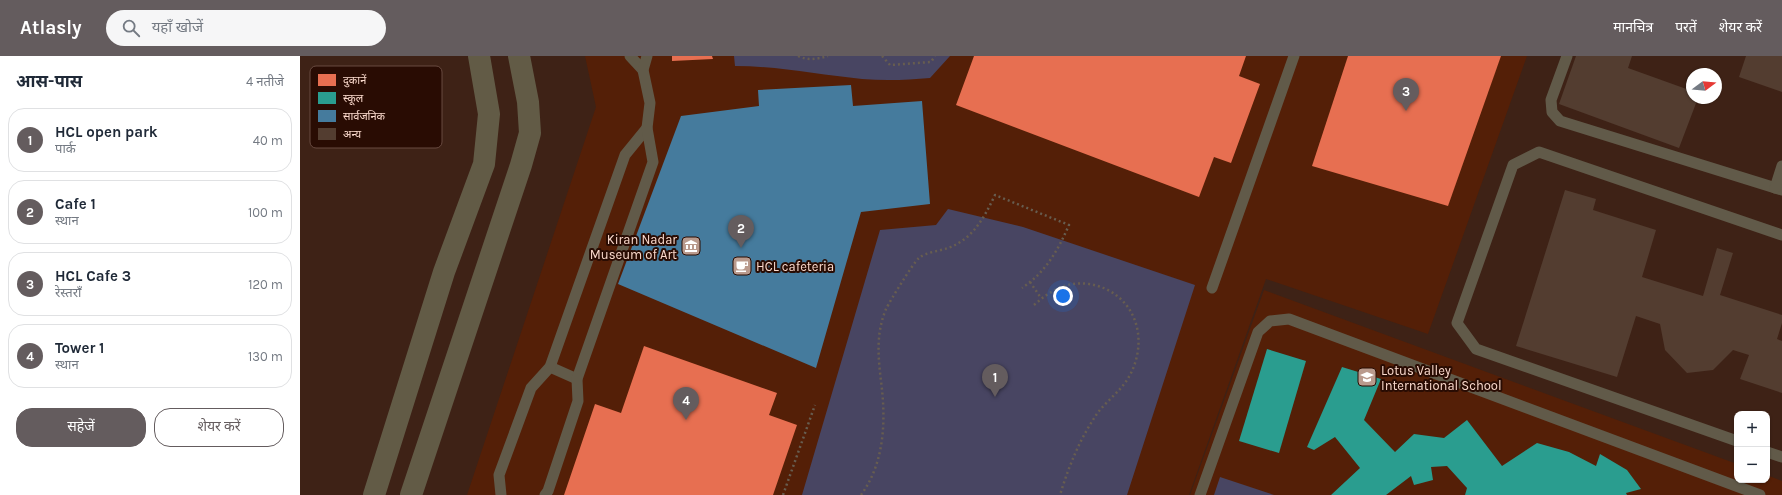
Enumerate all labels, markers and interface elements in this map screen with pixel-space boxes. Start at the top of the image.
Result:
search box [106,10,386,46]
text: Atlasly [20,17,82,39]
icon: search [120,17,142,39]
text: यहाँ खोजें [152,18,203,36]
text: मानचित्र [1613,19,1653,36]
text: परतें [1675,19,1697,36]
text: शेयर करें [1719,19,1762,36]
legend [310,66,442,148]
north arrow [1686,68,1722,104]
text: आस-पास [16,71,82,91]
text: 4 नतीजे [246,74,284,89]
text: दुकानें [343,74,367,88]
pin: 3 [1393,78,1419,111]
text: स्कूल [343,92,364,106]
text: सार्वजनिक [343,110,386,123]
text: HCL open park [55,123,158,141]
text: अन्य [343,128,362,141]
text: 1 [28,133,32,148]
text: 40 m [253,133,283,148]
text: पार्क [55,141,76,156]
text: Cafe 1 [55,195,96,213]
text: 2 [26,205,34,220]
text: 100 m [248,205,283,220]
text: स्थान [55,213,79,228]
pin: 2 [728,215,754,248]
place label: Kiran Nadar Museum of Art [590,232,677,262]
museum icon: Kiran Nadar Museum of Art [680,235,702,257]
cafe icon: HCL cafeteria [731,255,753,277]
place label: HCL cafeteria [756,259,834,274]
text: HCL Cafe 3 [55,267,131,285]
text: 3 [26,277,34,292]
text: 120 m [248,277,283,292]
text: रेस्तराँ [55,285,81,300]
your location [1053,286,1073,306]
text: Tower 1 [55,339,104,357]
text: 4 [26,349,34,364]
text: 130 m [248,349,283,364]
text: स्थान [55,357,79,372]
place label: Lotus Valley International School [1381,363,1502,393]
pin: 1 [982,364,1008,397]
school or university icon: Lotus Valley International School [1356,366,1378,388]
pin: 4 [673,387,699,420]
button: सहेजें [16,408,146,447]
button: शेयर करें [154,408,284,447]
map controls [1734,411,1770,483]
button: + [1734,411,1770,447]
button: − [1734,447,1770,483]

